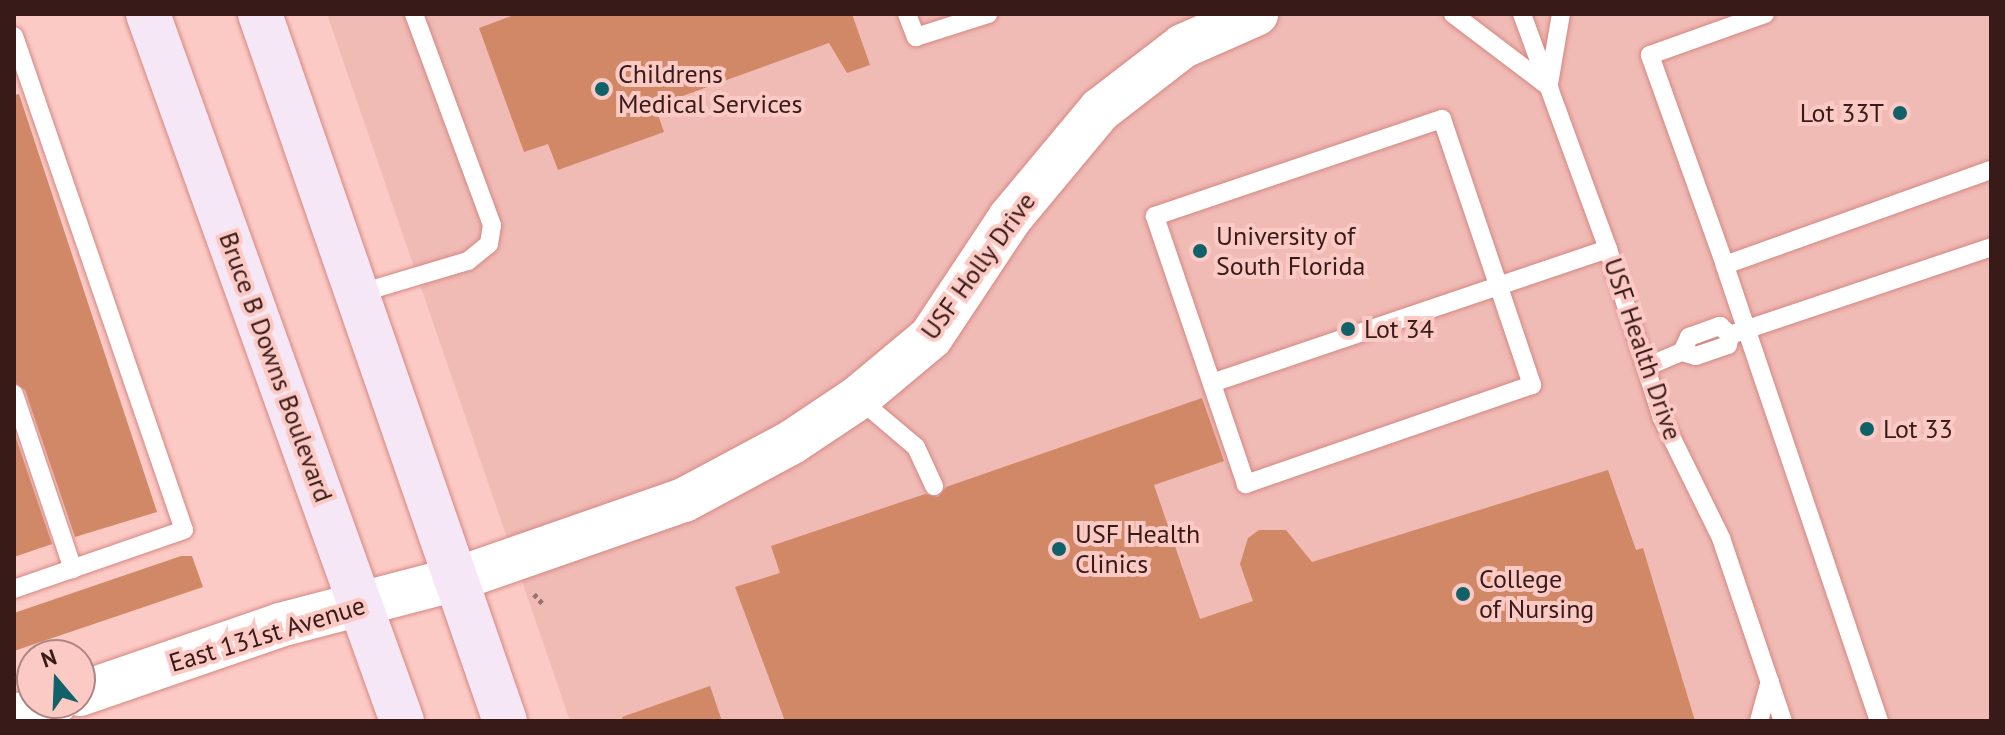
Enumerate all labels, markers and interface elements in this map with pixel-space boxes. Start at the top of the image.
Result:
place label: Childrens Medical Services [618,58,803,120]
marker: Childrens Medical Services [593,80,611,98]
place label: Lot 33T [1800,97,1884,129]
marker: Lot 33T [1891,104,1909,122]
street label: USF Holly Drive [914,186,1042,346]
place label: University of South Florida [1216,220,1365,282]
street label: Bruce B Downs Boulevard [213,228,339,506]
marker: University of South Florida [1191,242,1209,260]
street label: USF Health Drive [1597,254,1689,444]
place label: Lot 34 [1364,313,1434,345]
marker: Lot 34 [1339,320,1357,338]
place label: Lot 33 [1883,413,1953,445]
marker: Lot 33 [1858,420,1876,438]
place label: USF Health Clinics [1075,518,1200,580]
marker: USF Health Clinics [1050,540,1068,558]
place label: College of Nursing [1479,563,1594,624]
marker: College of Nursing [1454,585,1472,603]
street label: East 131st Avenue [165,589,369,679]
north arrow [16,639,96,719]
text: N [37,643,60,674]

